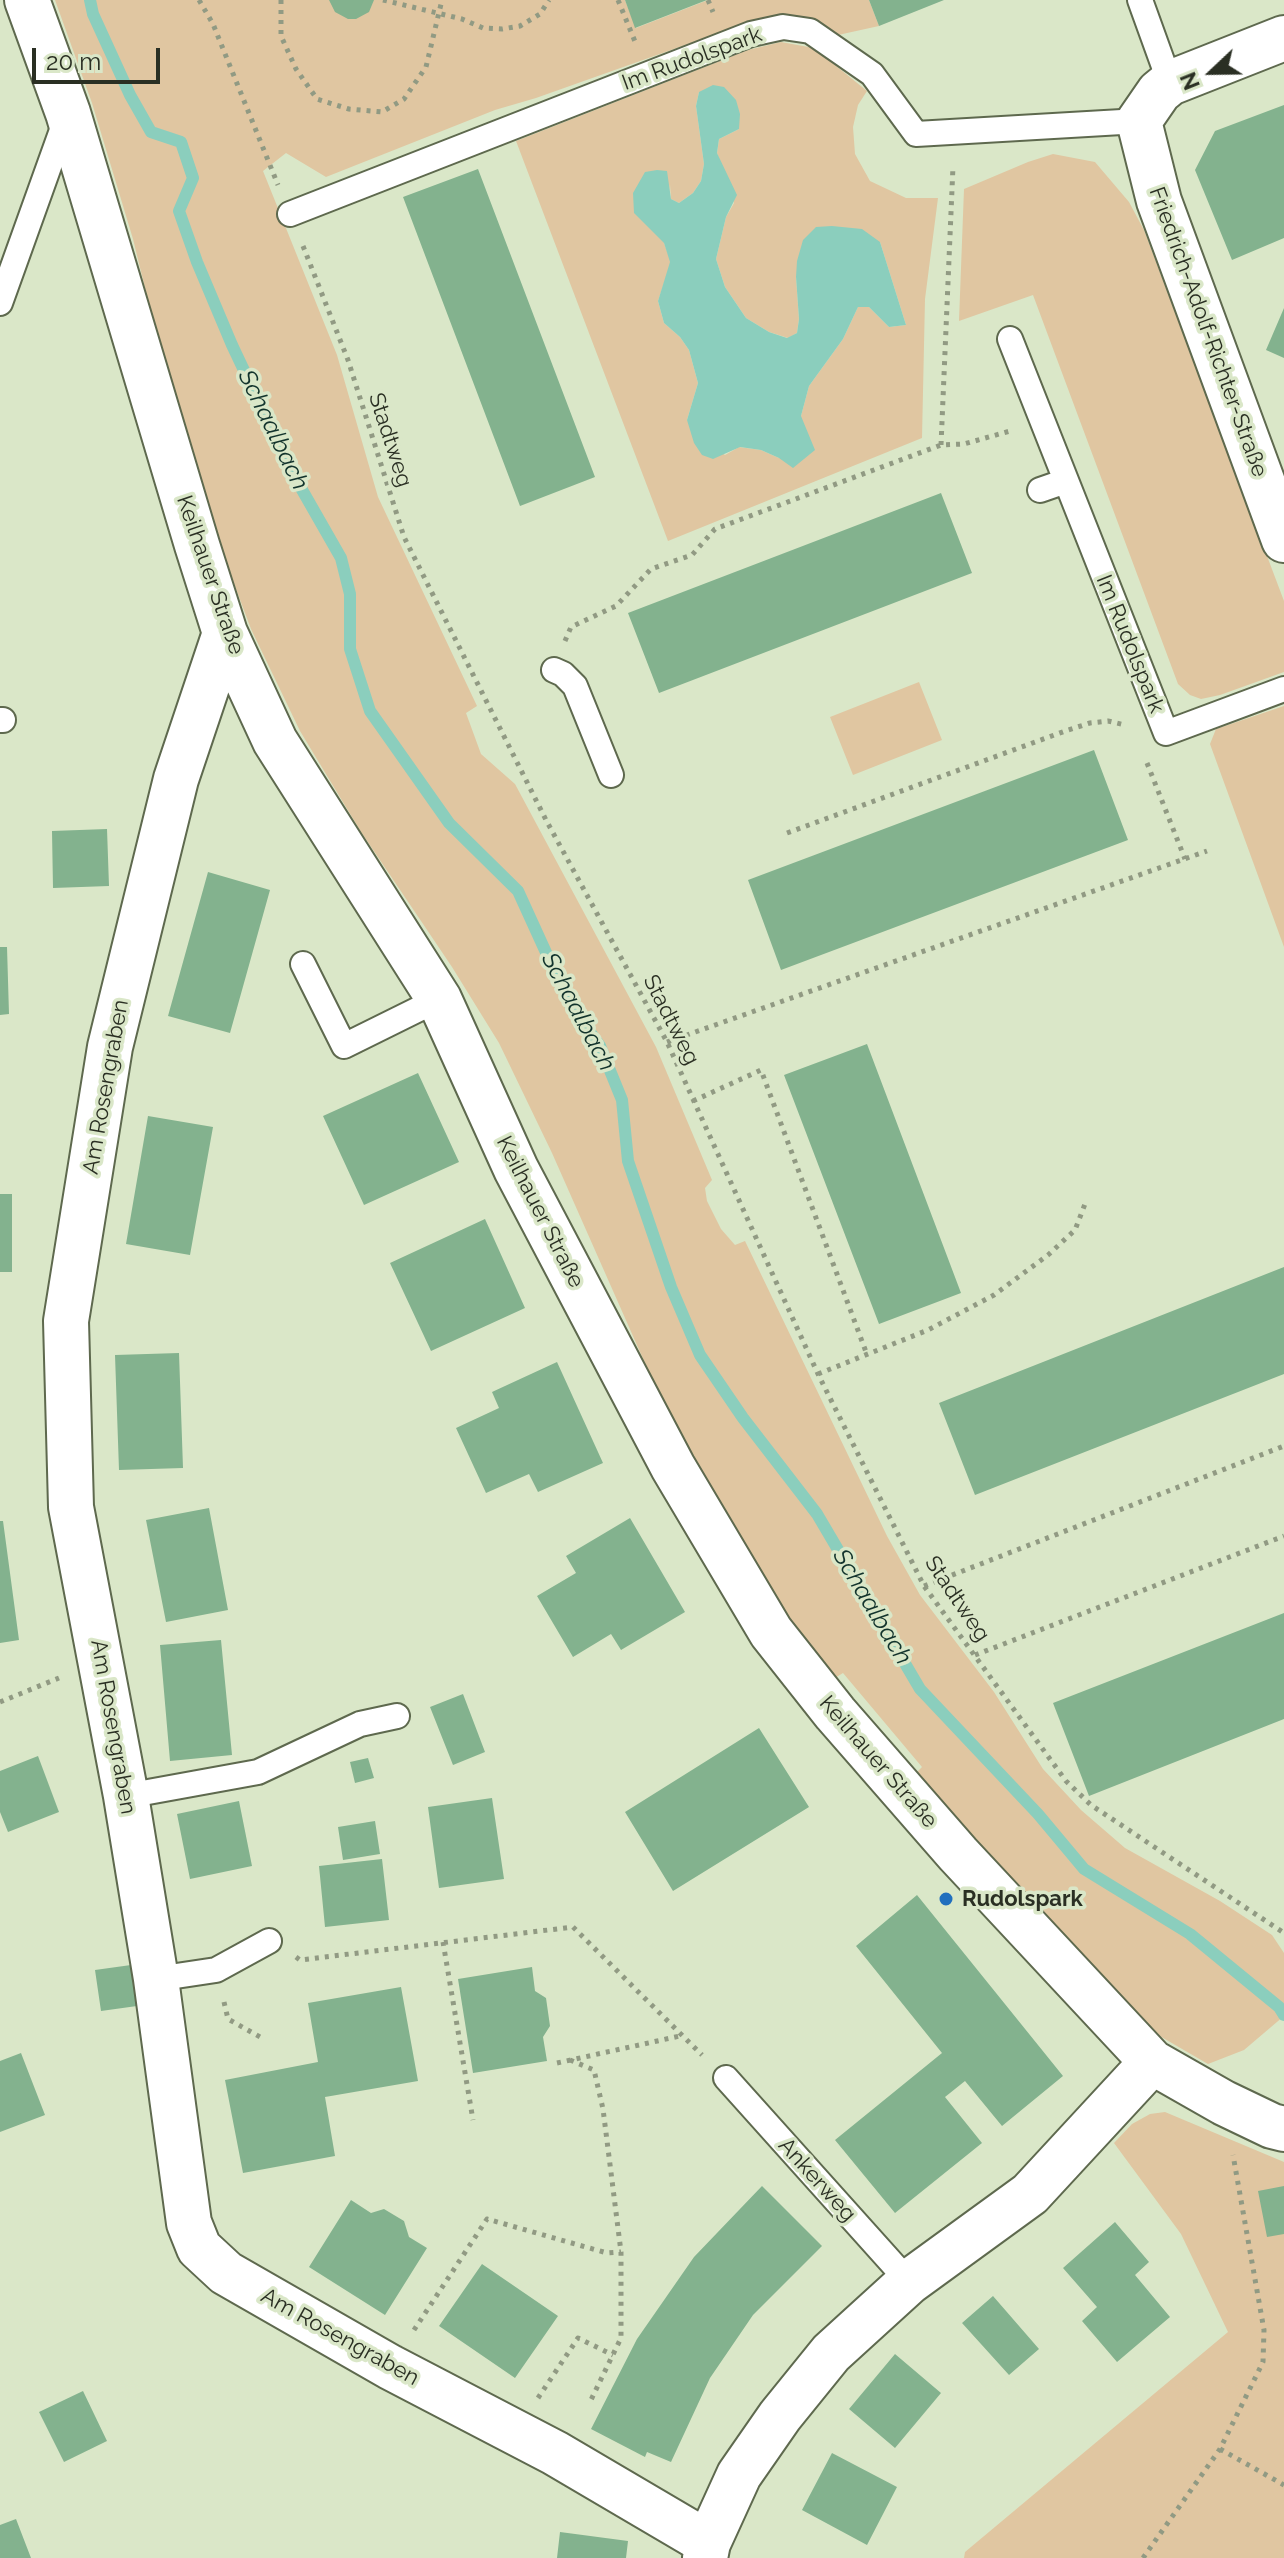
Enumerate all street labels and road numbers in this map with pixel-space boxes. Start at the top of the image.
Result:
street label: Im Rudolspark [618,21,766,97]
street label: Friedrich-Adolf-Richter-Straße [1143,183,1273,481]
street label: Stadtweg [362,390,418,490]
street label: Keilhauer Straße [170,492,250,658]
street label: Im Rudolspark [1090,571,1170,717]
street label: Stadtweg [637,971,705,1069]
street label: Am Rosengraben [78,998,134,1176]
street label: Keilhauer Straße [490,1132,590,1292]
street label: Stadtweg [919,1551,995,1647]
street label: Am Rosengraben [85,1638,141,1816]
street label: Keilhauer Straße [813,1691,943,1833]
street label: Ankerweg [773,2133,861,2227]
street label: Am Rosengraben [256,2283,424,2391]

